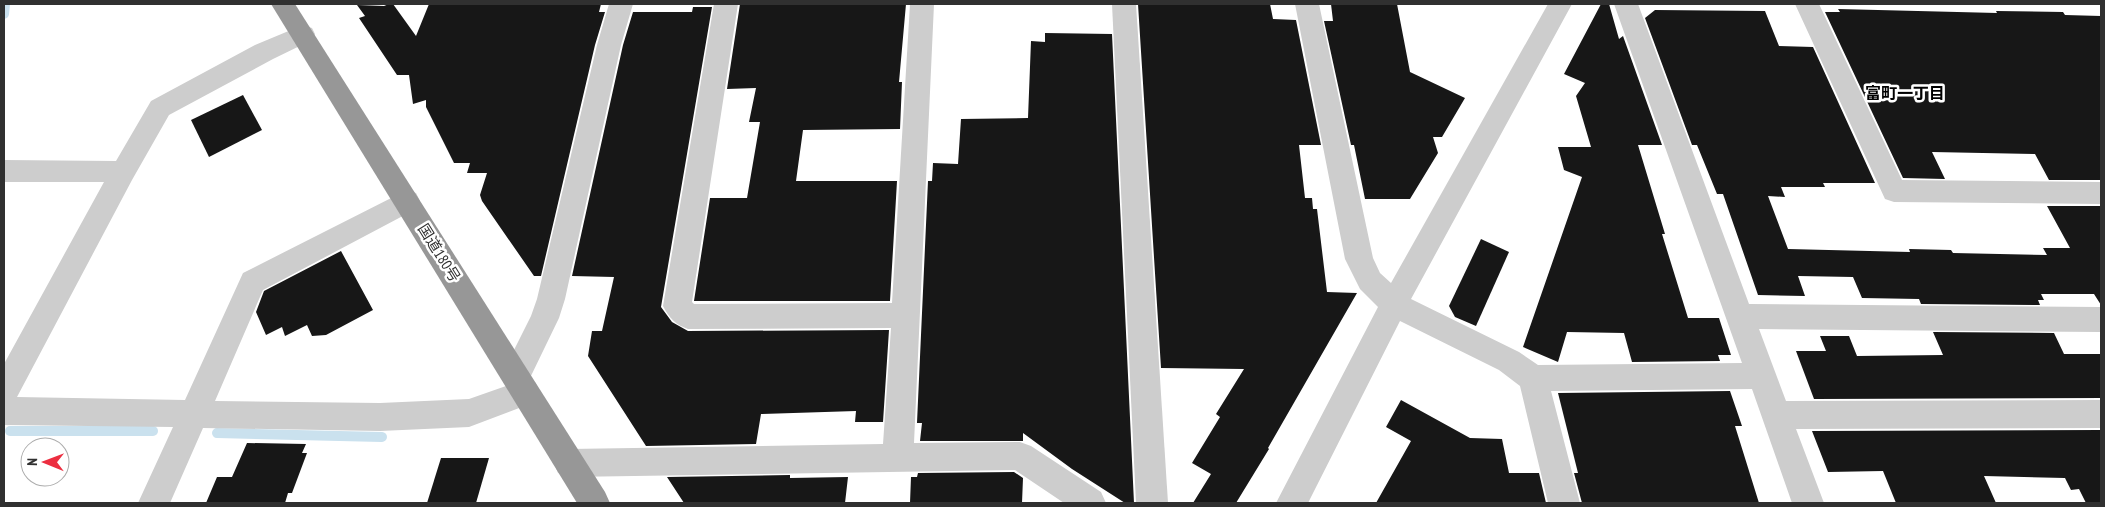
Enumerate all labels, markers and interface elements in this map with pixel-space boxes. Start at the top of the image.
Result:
district label: 富町一丁目 [1865,83,1945,103]
street label: 国道180号 [414,220,465,285]
north arrow [20,437,70,487]
text: N [23,458,41,466]

